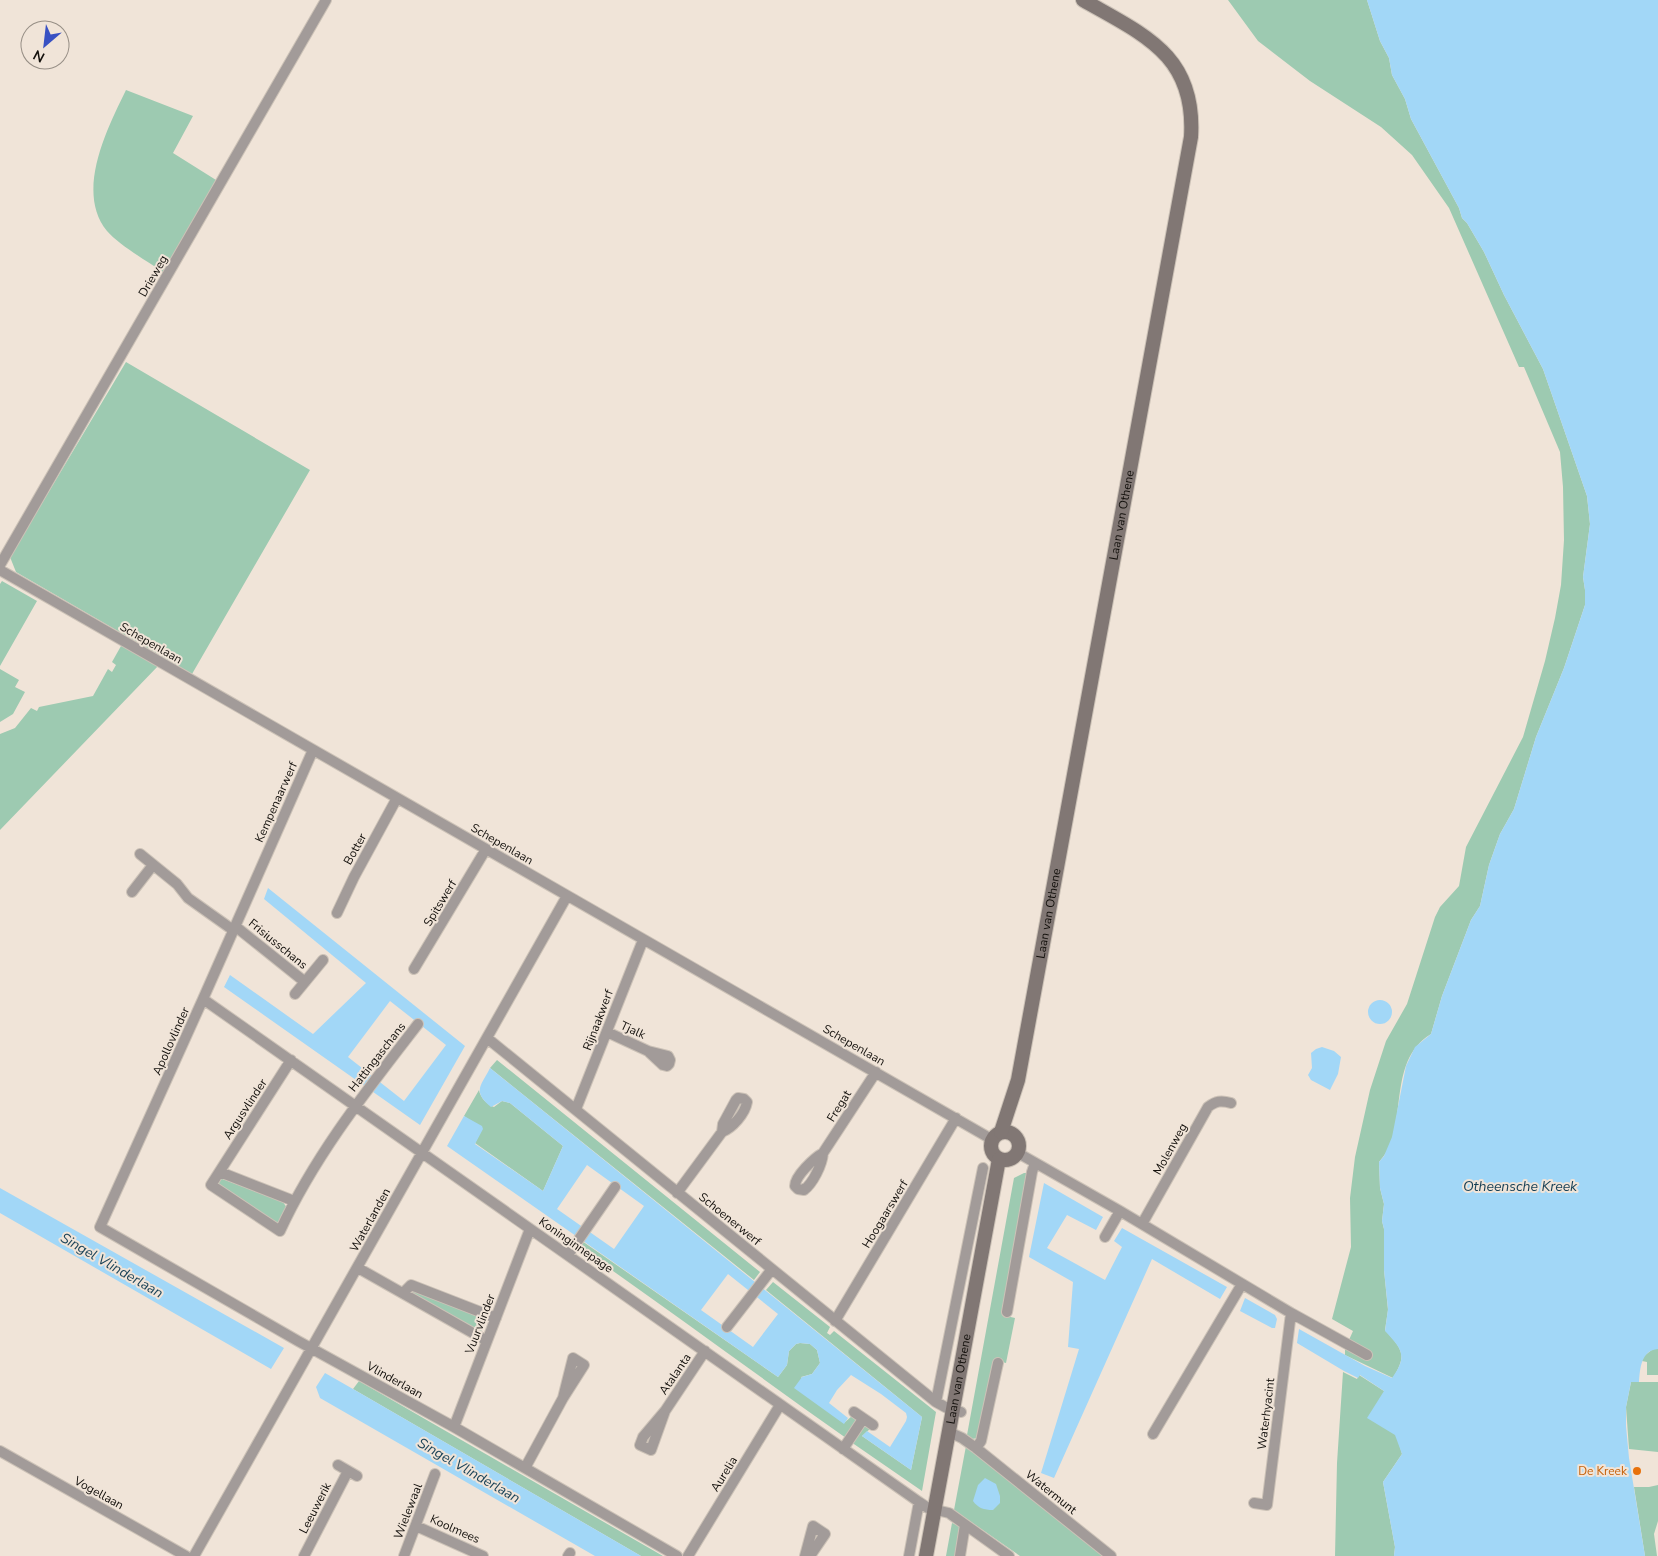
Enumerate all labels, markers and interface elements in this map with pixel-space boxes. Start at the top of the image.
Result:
north arrow [20,20,70,70]
text: N [30,45,48,67]
street label: Drieweg [135,252,171,300]
street label: Laan van Othene [1106,469,1138,562]
street label: Schepenlaan [117,619,185,667]
street label: Kempenaarwerf [251,758,301,845]
street label: Schepenlaan [468,820,536,868]
street label: Botter [340,830,370,868]
street label: Laan van Othene [1032,867,1065,960]
street label: Spitswerf [420,876,461,929]
street label: Frisiusschans [245,915,311,973]
street label: Rijnaakwerf [579,986,617,1053]
street label: Apollovlinder [149,1004,193,1078]
street label: Tjalk [618,1017,649,1043]
street label: Hattingaschans [345,1019,409,1095]
street label: Schepenlaan [820,1021,888,1069]
street label: Argusvlinder [219,1075,271,1142]
street label: Fregat [823,1086,855,1125]
street label: Molenweg [1149,1120,1191,1178]
street label: Hoogaarswerf [858,1176,912,1251]
water label: Otheensche Kreek [1463,1177,1578,1196]
street label: Waterlanden [346,1185,394,1255]
street label: Schoenerwerf [696,1189,765,1250]
street label: Koninginnepage [536,1213,616,1277]
water label: Singel Vlinderlaan [57,1228,167,1303]
street label: Vuurvlinder [461,1291,499,1357]
street label: Laan van Othene [942,1333,975,1425]
street label: Atalanta [655,1350,695,1398]
street label: Vlinderlaan [363,1357,426,1402]
street label: Waterhyacint [1254,1376,1278,1451]
water label: Singel Vlinderlaan [414,1433,524,1508]
street label: Aurelia [707,1453,741,1495]
place label: De Kreek [1578,1463,1628,1479]
marker: De Kreek [1631,1465,1643,1477]
street label: Watermunt [1022,1466,1081,1518]
street label: Vogellaan [71,1472,127,1513]
street label: Leeuwerik [295,1479,335,1536]
street label: Wielewaal [390,1480,426,1541]
street label: Koolmees [428,1511,483,1547]

